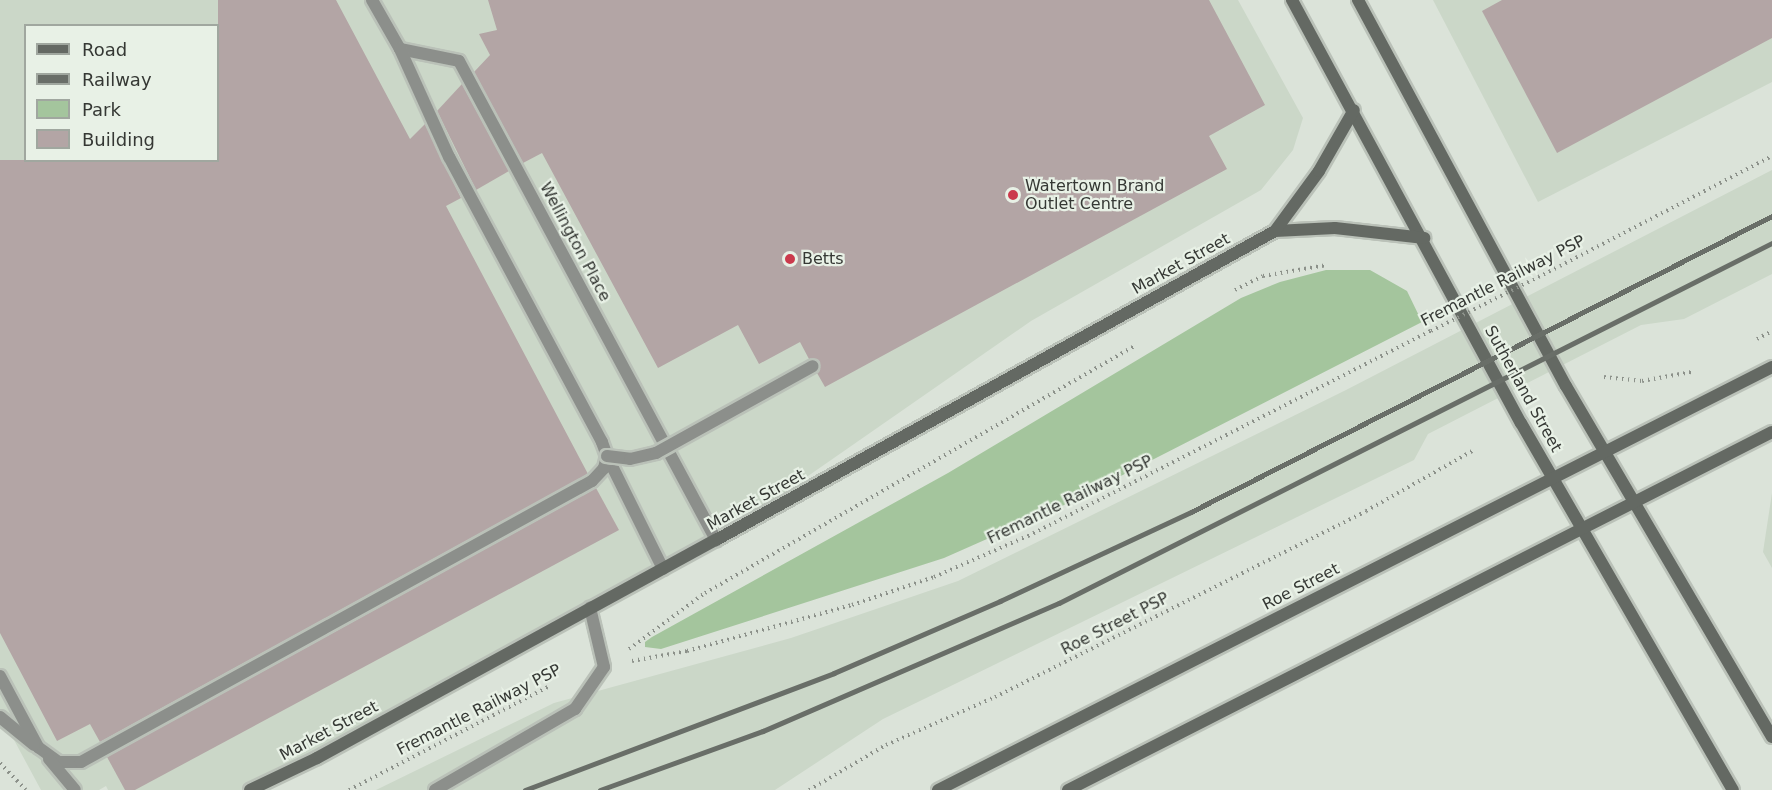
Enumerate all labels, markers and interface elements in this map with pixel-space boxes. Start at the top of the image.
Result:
legend [24,24,219,162]
text: Road [82,39,127,60]
text: Railway [82,69,152,90]
text: Park [82,99,121,120]
text: Building [82,129,155,150]
place label: Watertown Brand Outlet Centre [1025,176,1164,214]
street label: Wellington Place [535,179,615,305]
marker: Watertown Brand Outlet Centre [1006,188,1020,202]
street label: Market Street [1129,229,1233,299]
street label: Fremantle Railway PSP [1418,231,1588,331]
place label: Betts [802,249,844,269]
marker: Betts [783,252,797,266]
street label: Sutherland Street [1480,323,1566,455]
street label: Fremantle Railway PSP [984,452,1156,548]
street label: Market Street [704,465,808,535]
street label: Roe Street [1259,559,1343,615]
street label: Roe Street PSP [1058,589,1172,659]
street label: Fremantle Railway PSP [394,660,564,760]
street label: Market Street [277,697,381,765]

